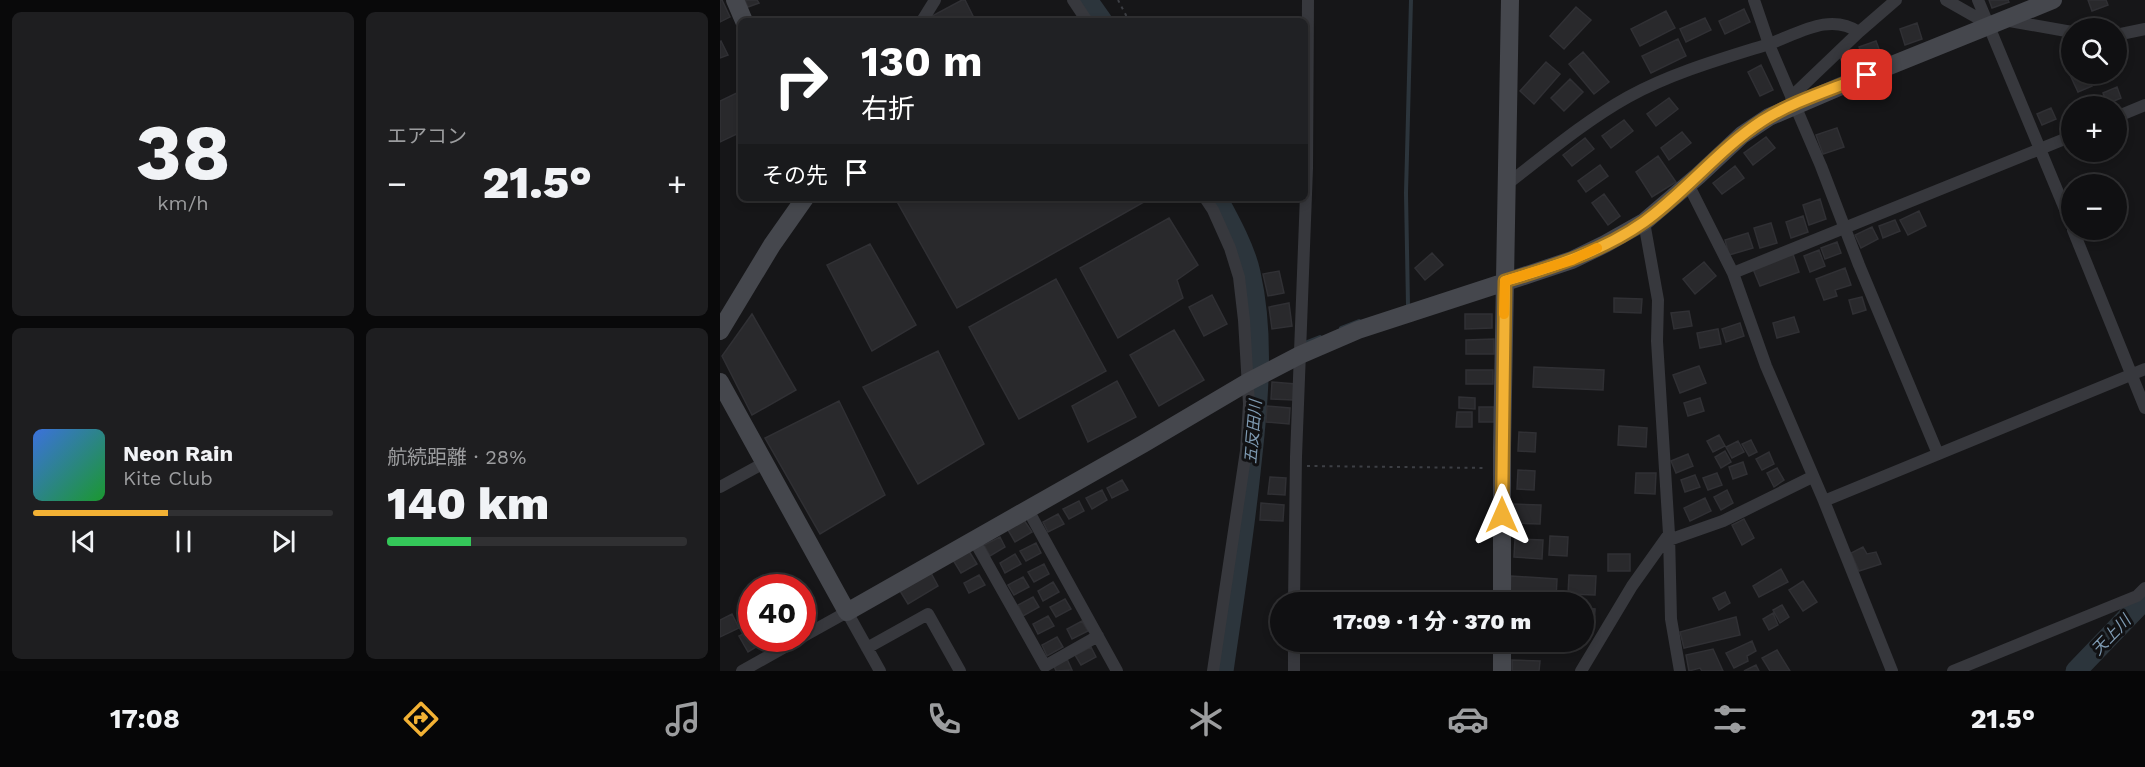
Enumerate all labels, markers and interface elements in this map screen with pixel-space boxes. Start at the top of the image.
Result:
map controls [2061,18,2127,240]
button: search [2061,18,2127,84]
text: 130 m [861,37,983,86]
icon: right [762,42,840,120]
pin [1841,49,1892,100]
icon: arrive [1850,58,1883,91]
text: 右折 [861,93,915,125]
button: + [2061,96,2127,162]
text: 38 [135,106,231,198]
text: エアコン [387,124,467,148]
text: 21.5° [482,156,592,209]
icon: arrive [840,156,873,189]
text: その先 [762,163,828,188]
text: − [387,164,407,203]
text: + [667,164,687,203]
button: − [2061,174,2127,240]
text: km/h [157,191,209,215]
water label: 五反田川 [1241,397,1265,465]
text: Neon Rain [123,441,233,466]
text: 航続距離 · 28% [387,445,526,469]
text: Kite Club [123,466,213,490]
text: 140 km [387,477,549,530]
position arrow [1470,483,1534,547]
icon: previous [67,525,100,558]
icon: pause [167,525,200,558]
icon: next [267,525,300,558]
speed limit sign: 40 [738,574,816,652]
text: 17:09 · 1 分 · 370 m [1333,609,1531,634]
water label: 天上川 [2087,610,2136,659]
icon: directions [400,698,442,740]
icon: music [662,698,704,740]
icon: phone [923,698,965,740]
icon: climate [1185,698,1227,740]
icon: car [1447,698,1489,740]
icon: filters [1709,698,1751,740]
text: 17:08 [110,703,180,735]
text: 21.5° [1970,703,2035,735]

